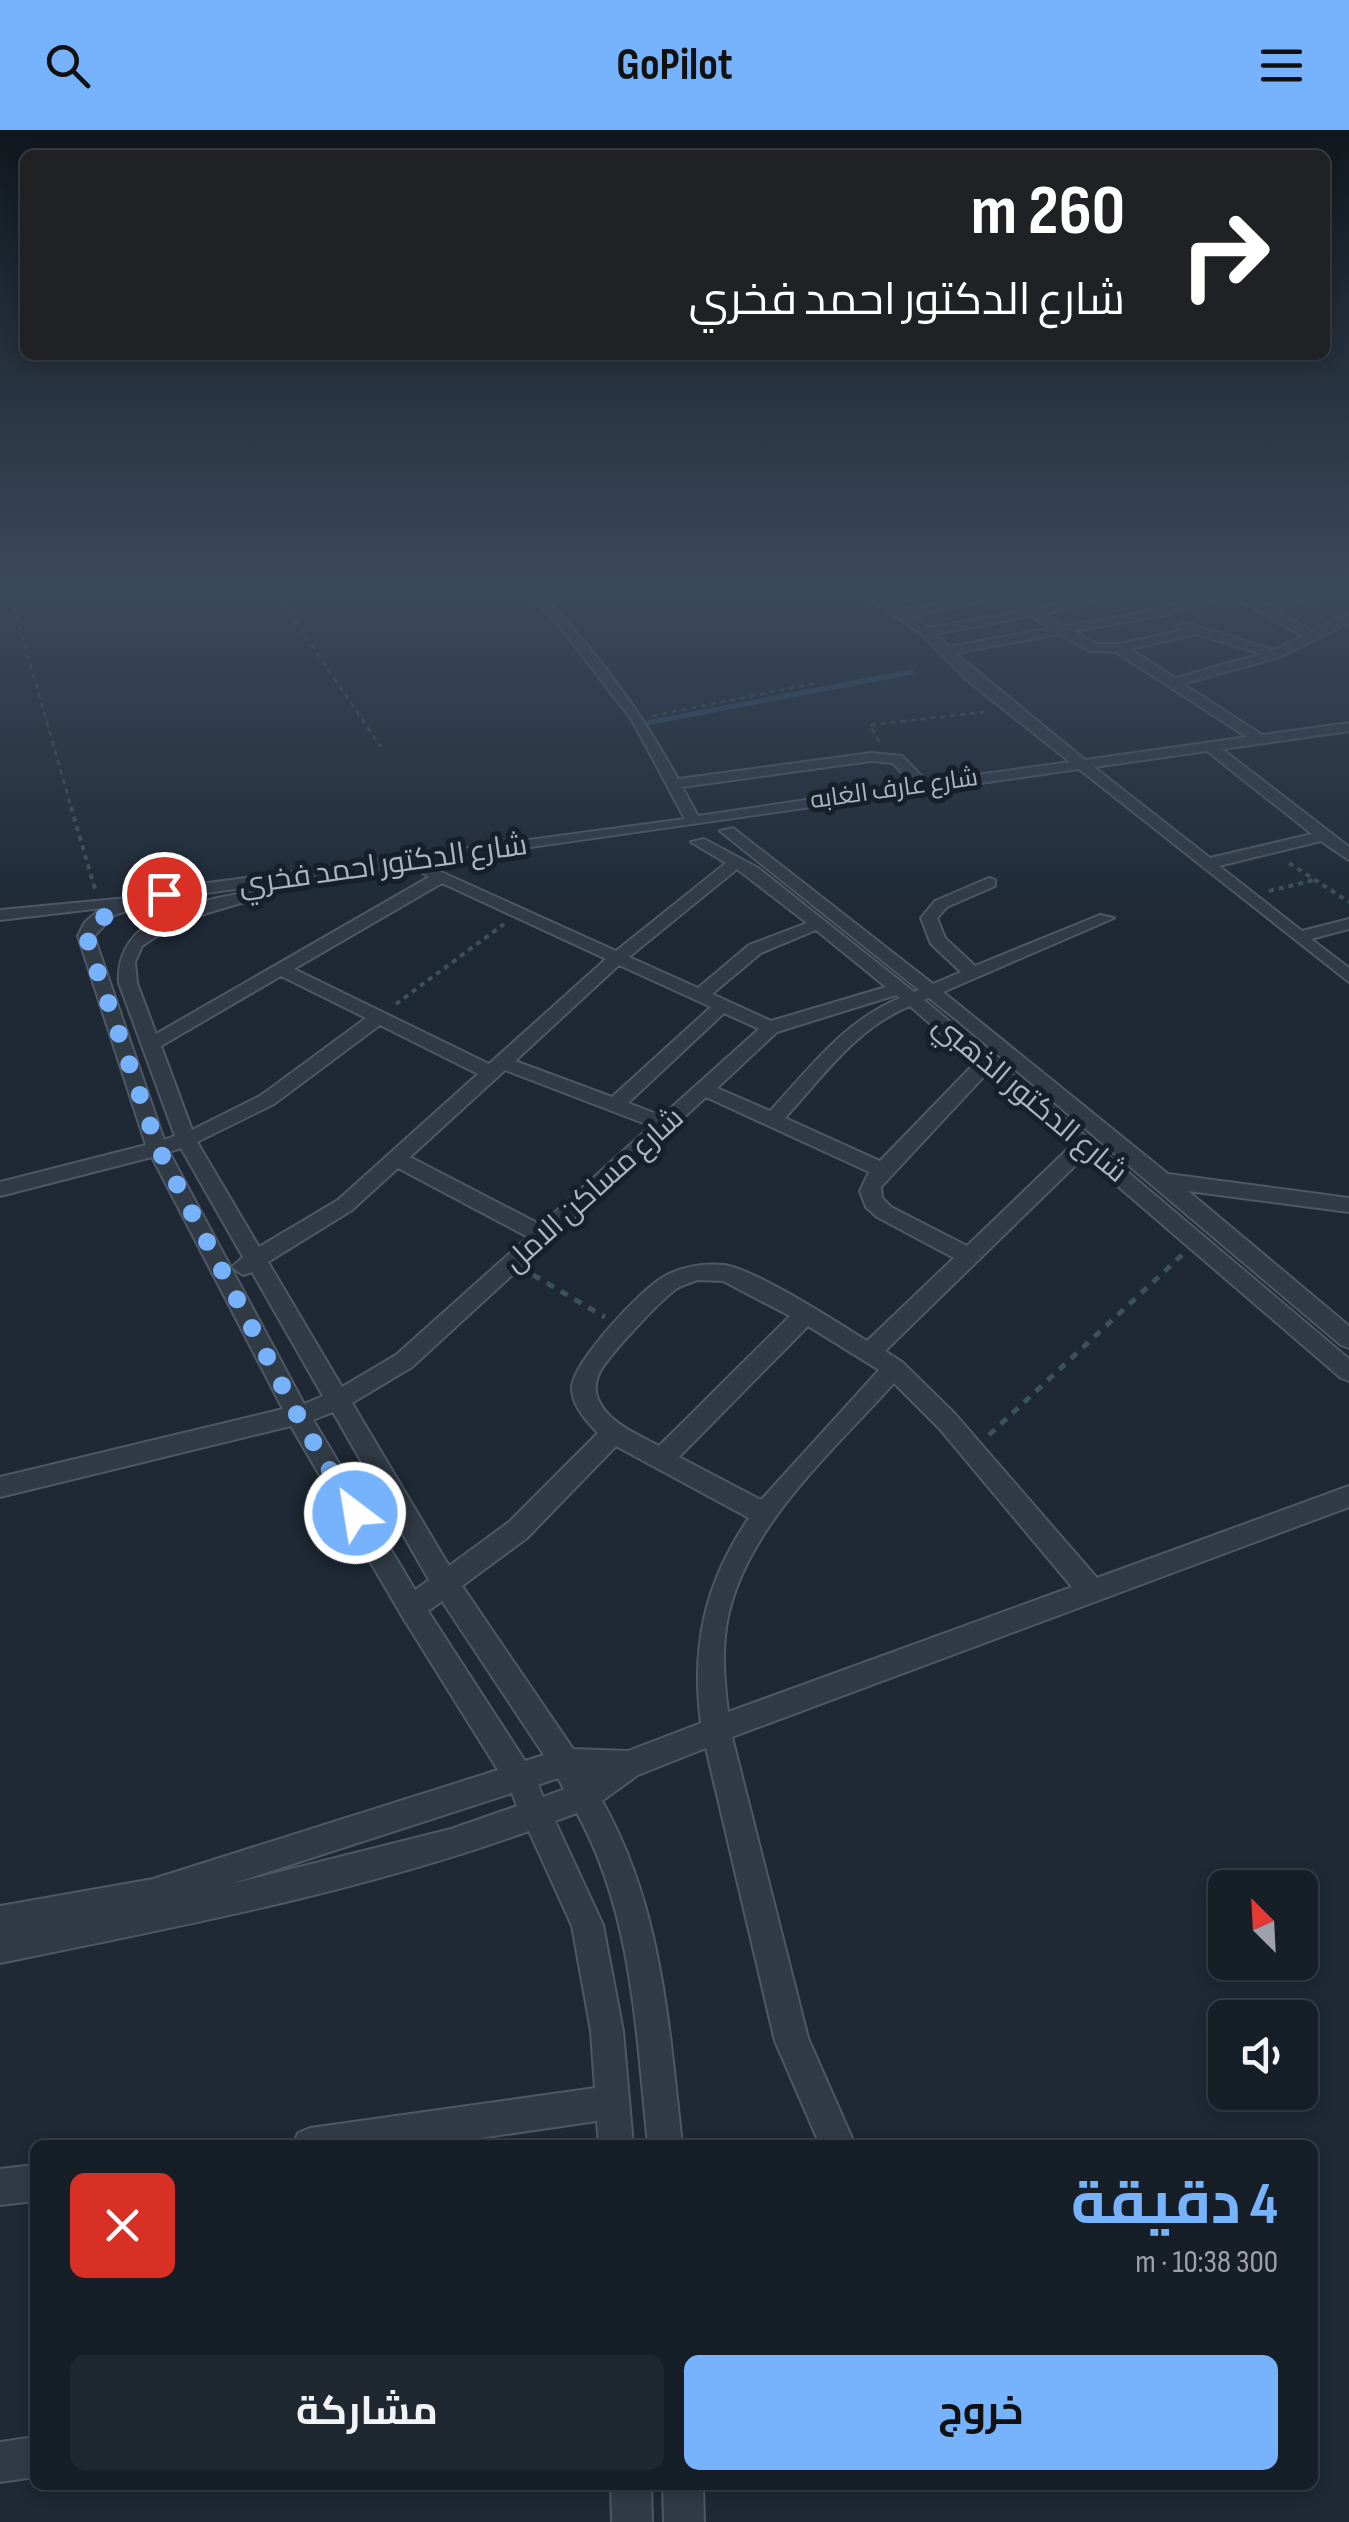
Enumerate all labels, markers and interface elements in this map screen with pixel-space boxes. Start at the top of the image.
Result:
icon: search [40,38,95,93]
text: GoPilot [616,38,733,93]
icon: menu [1254,38,1309,93]
text: 260 m [971,170,1125,254]
icon: right [1160,190,1290,320]
text: شارع الدكتور احمد فخري [689,273,1125,328]
street label: شارع عارف الغابه [808,762,980,816]
street label: شارع الدكتور احمد فخري [237,827,530,907]
pin [122,852,207,937]
icon: arrive [137,867,192,922]
street label: شارع الدكتور الذهبي [923,1007,1134,1194]
street label: شارع مساكن الامل [497,1100,692,1281]
position arrow [303,1461,407,1565]
north arrow [1208,1870,1318,1980]
map controls [1208,1870,1318,2110]
button: sound [1208,2000,1318,2110]
text: 4 دقيقة [1071,2169,1278,2241]
button: close [70,2173,175,2278]
text: 300 m · 10:38 [1135,2243,1278,2282]
button: مشاركة [70,2355,664,2470]
button: خروج [684,2355,1278,2470]

